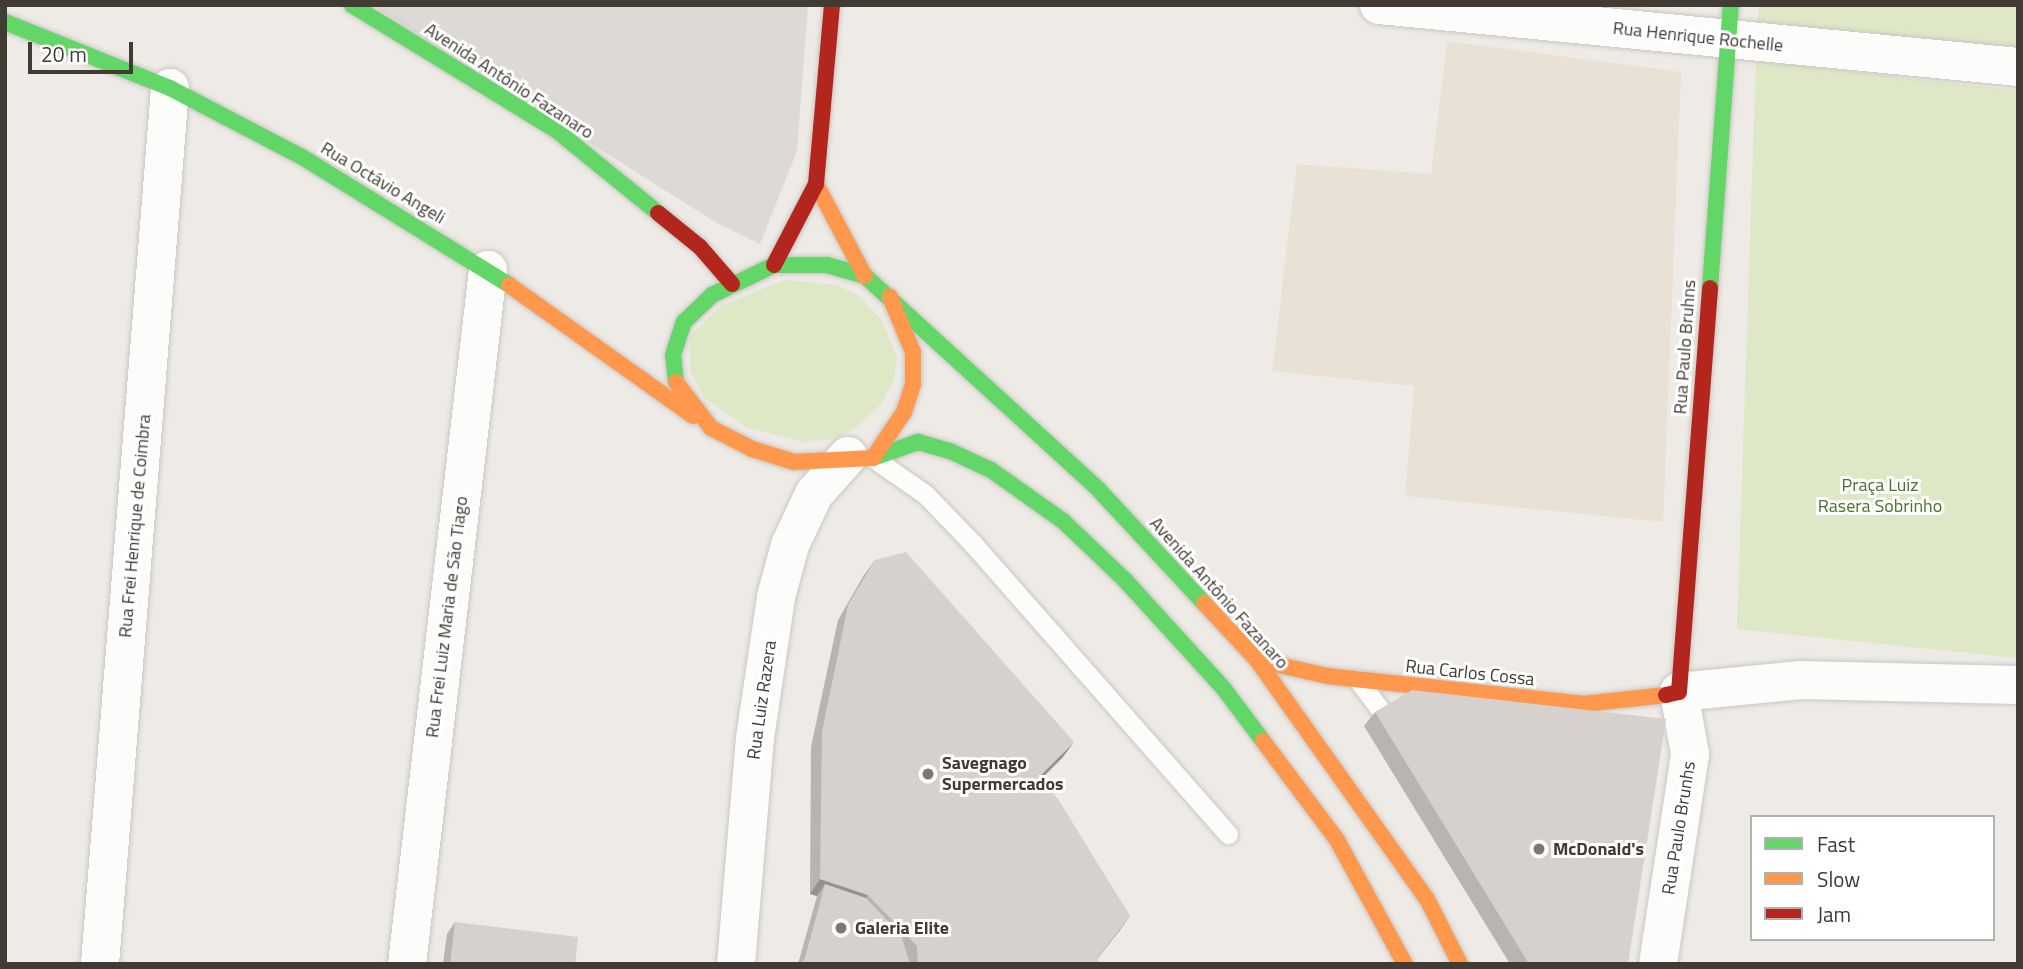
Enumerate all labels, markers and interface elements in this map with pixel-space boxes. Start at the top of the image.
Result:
street label: Rua Henrique Rochelle [1612,17,1784,57]
street label: Avenida Antônio Fazanaro [421,18,597,144]
scale bar [32,28,136,72]
text: 20 m [41,38,87,70]
street label: Rua Octávio Angeli [317,137,449,229]
street label: Rua Paulo Bruhns [1670,279,1700,415]
street label: Rua Frei Henrique de Coimbra [114,413,156,639]
park label: Praça Luiz Rasera Sobrinho [1818,475,1942,518]
street label: Rua Frei Luiz Maria de São Tiago [421,495,473,739]
street label: Avenida Antônio Fazanaro [1145,513,1293,673]
street label: Rua Luiz Razera [743,639,781,761]
street label: Rua Carlos Cossa [1404,655,1536,691]
place label: Savegnago Supermercados [942,753,1064,796]
street label: Rua Paulo Brunhs [1658,760,1700,896]
marker: Savegnago Supermercados [920,766,936,782]
legend [1750,815,1995,941]
text: Fast [1817,828,1855,860]
place label: McDonald's [1553,838,1644,860]
marker: McDonald's [1531,841,1547,857]
text: Slow [1817,863,1860,895]
text: Jam [1817,898,1851,930]
place label: Galeria Elite [855,917,949,939]
marker: Galeria Elite [833,920,849,936]

